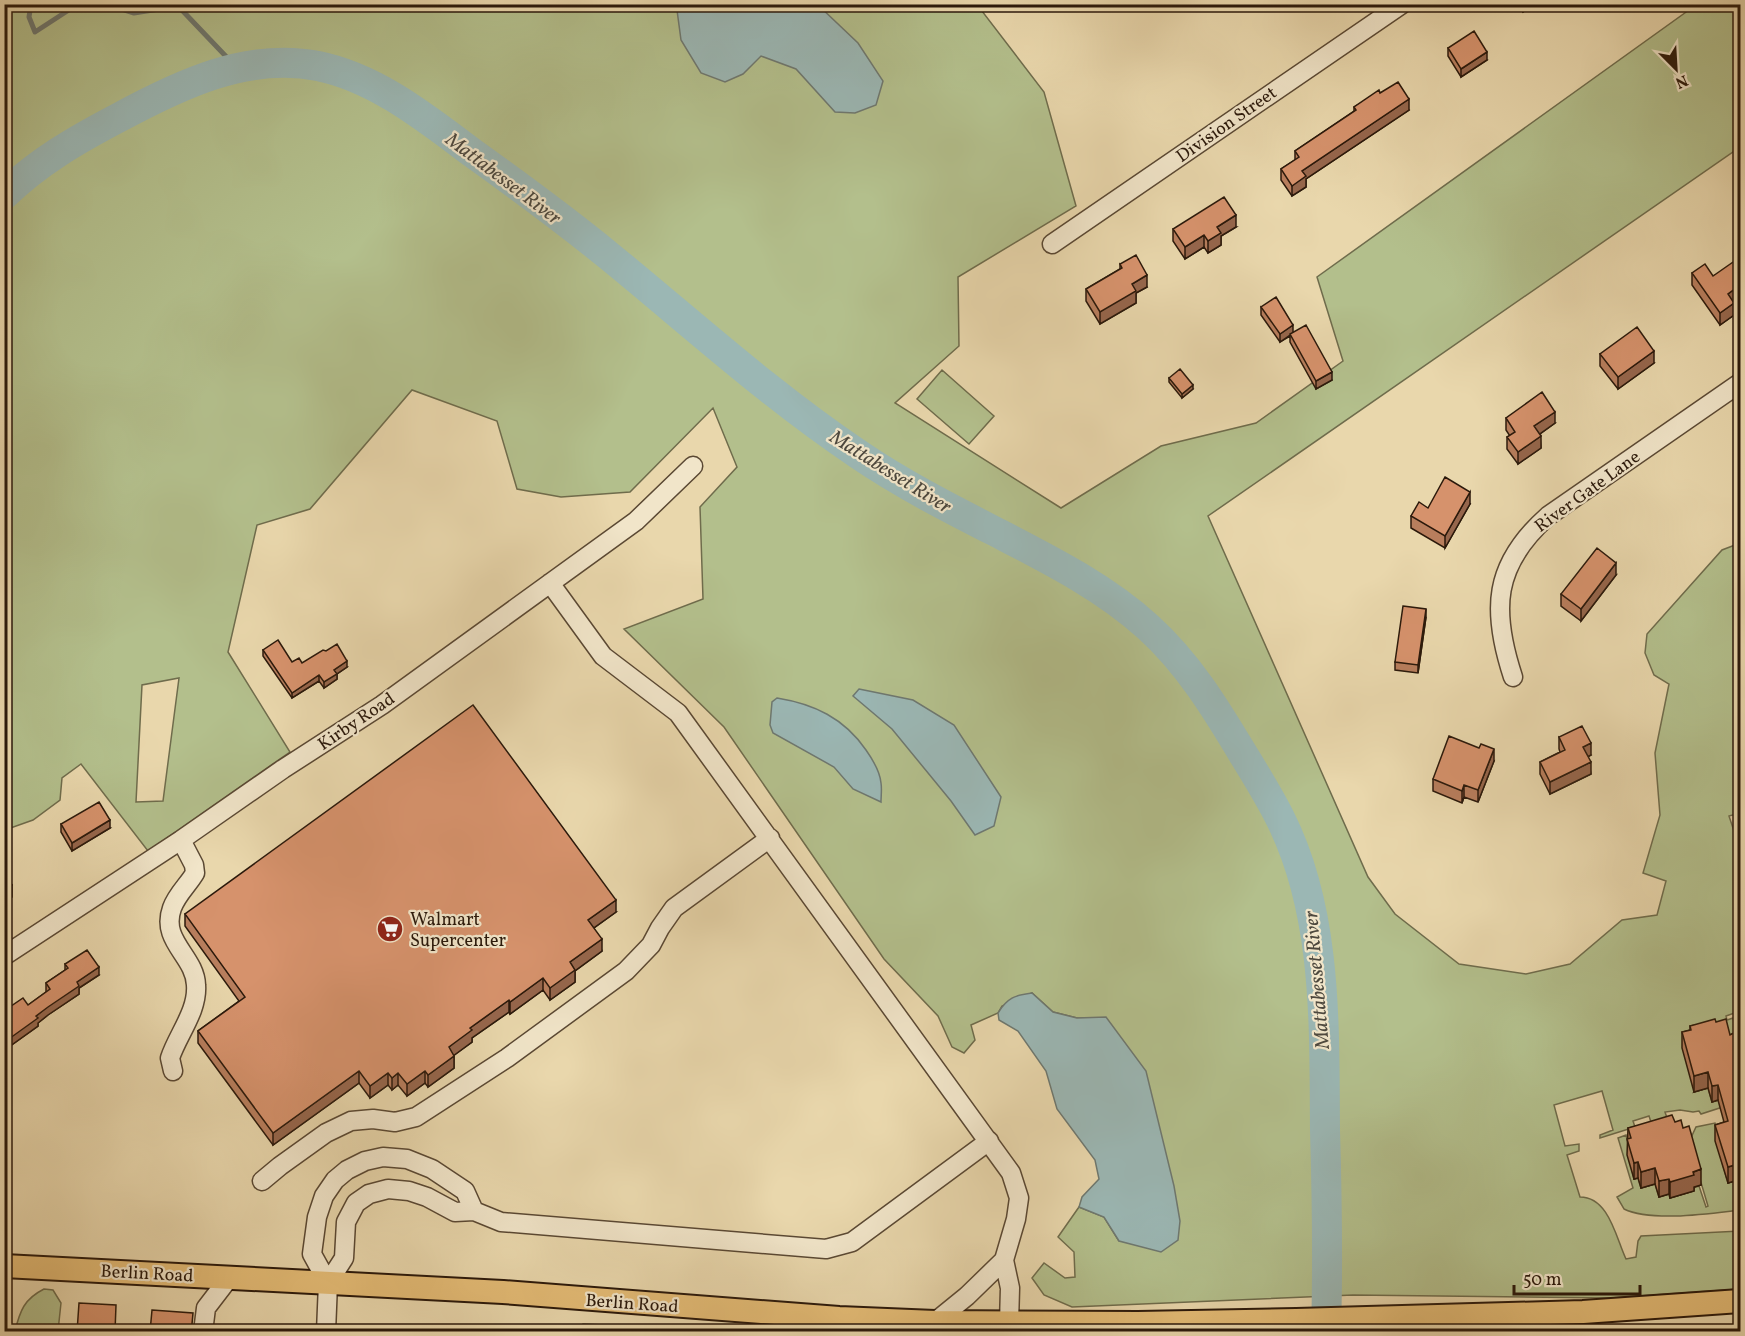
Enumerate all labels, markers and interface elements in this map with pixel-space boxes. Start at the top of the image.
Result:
north arrow [1646,39,1706,99]
text: N [1671,68,1691,93]
street label: Division Street [1171,81,1282,169]
water label: Mattabesset River [438,126,567,233]
water label: Mattabesset River [823,424,957,522]
street label: River Gate Lane [1530,445,1646,539]
street label: Kirby Road [313,687,400,757]
place label: Walmart Supercenter [410,908,506,954]
water label: Mattabesset River [1298,909,1338,1051]
supermarket icon: Walmart Supercenter [375,914,405,944]
scale bar [1514,1258,1640,1296]
street label: Berlin Road [100,1260,194,1289]
text: 50 m [1523,1268,1562,1293]
street label: Berlin Road [585,1289,679,1320]

